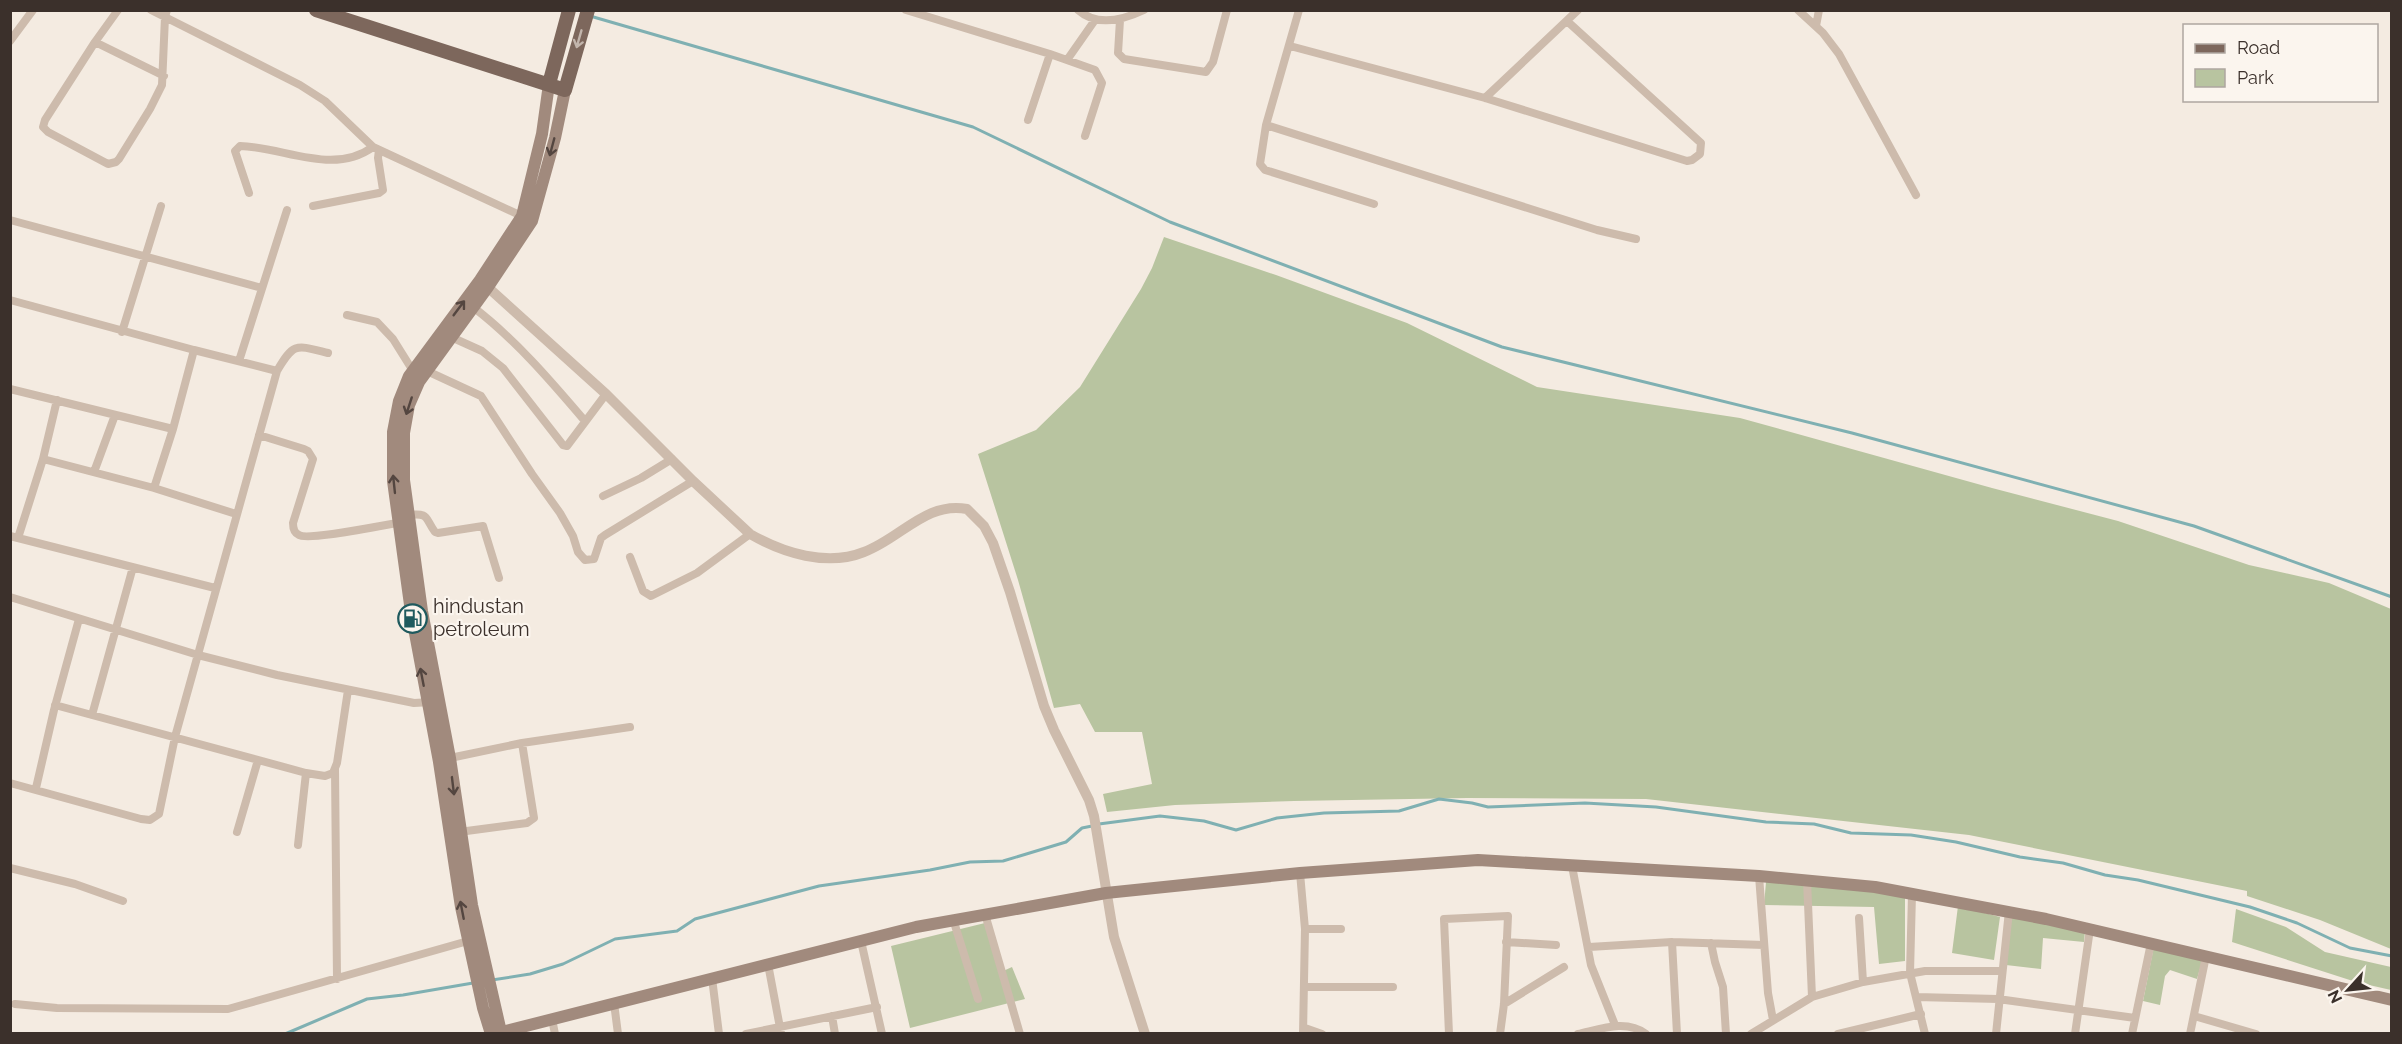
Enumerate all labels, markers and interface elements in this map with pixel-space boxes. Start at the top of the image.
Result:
legend [2183,24,2378,102]
one-way arrow [573,29,584,48]
text: Road [2237,37,2280,58]
text: Park [2237,67,2274,88]
one-way arrow [546,137,558,156]
one-way arrow [453,300,465,316]
one-way arrow [403,396,414,415]
one-way arrow [388,474,399,494]
place label: hindustan petroleum [433,594,530,641]
fuel station icon: hindustan petroleum [396,602,428,634]
one-way arrow [416,667,427,687]
one-way arrow [448,775,459,795]
one-way arrow [456,901,467,921]
north arrow [2318,960,2378,1020]
text: N [2324,987,2346,1006]

